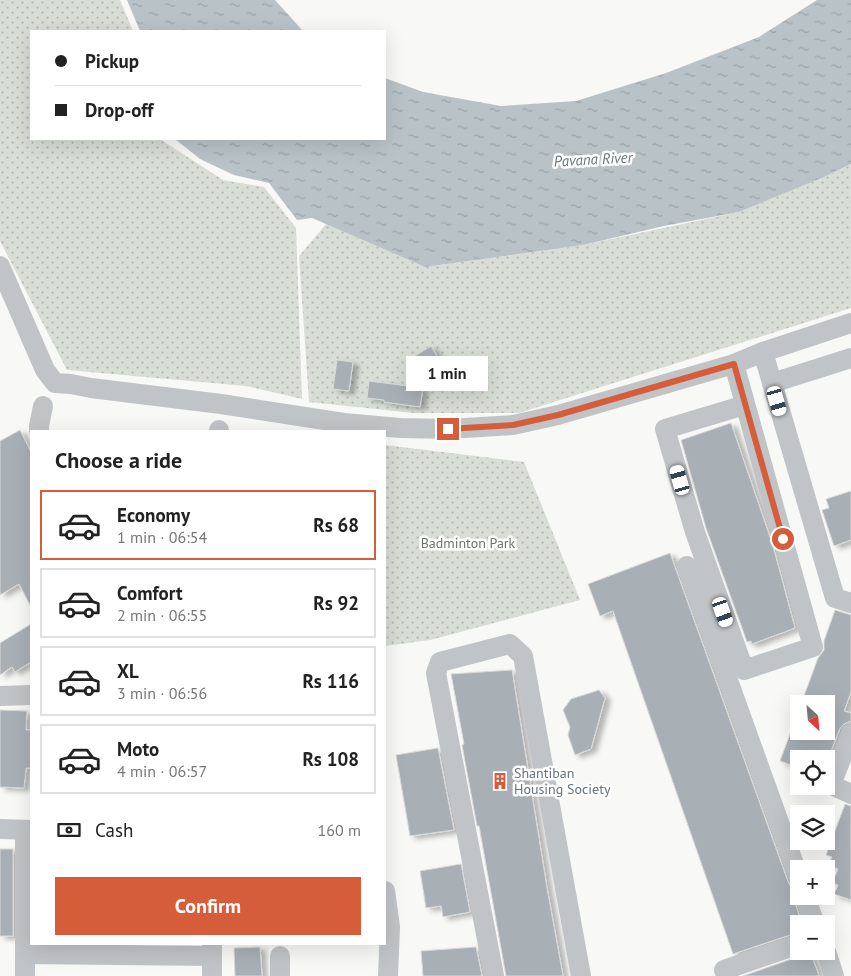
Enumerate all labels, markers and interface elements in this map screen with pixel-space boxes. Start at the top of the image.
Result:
text: Pickup [85,49,139,73]
text: Drop-off [85,98,153,122]
water label: Pavana River [553,147,634,171]
callout: 1 min [407,356,489,392]
text: 1 min [427,363,467,383]
car [765,385,788,417]
route end [437,418,459,440]
text: Choose a ride [55,446,182,474]
car [668,464,691,496]
icon: car [57,503,102,548]
text: Economy [117,503,190,527]
text: Rs 68 [313,513,359,537]
text: 1 min · 06:54 [117,527,207,547]
route start [772,528,794,550]
park label: Badminton Park [421,534,516,552]
icon: car [57,581,102,626]
text: Comfort [117,581,183,605]
text: Rs 92 [313,591,359,615]
car [711,595,734,629]
text: 2 min · 06:55 [117,605,207,625]
icon: car [57,659,102,704]
text: XL [117,659,139,683]
text: Rs 116 [302,669,359,693]
text: 3 min · 06:56 [117,683,207,703]
north arrow [790,695,835,740]
map controls [790,695,835,960]
icon: car [57,737,102,782]
text: Moto [117,737,159,761]
text: Rs 108 [302,747,359,771]
button: locate [790,750,835,795]
text: 4 min · 06:57 [117,761,207,781]
place label: Shantiban Housing Society [514,764,611,798]
building icon: Shantiban Housing Society [490,771,510,791]
button: layers [790,805,835,850]
icon: cash [55,816,83,844]
text: Cash [95,818,133,842]
text: 160 m [318,820,361,840]
button: + [790,860,835,905]
button: Confirm [55,877,361,935]
button: − [790,915,835,960]

